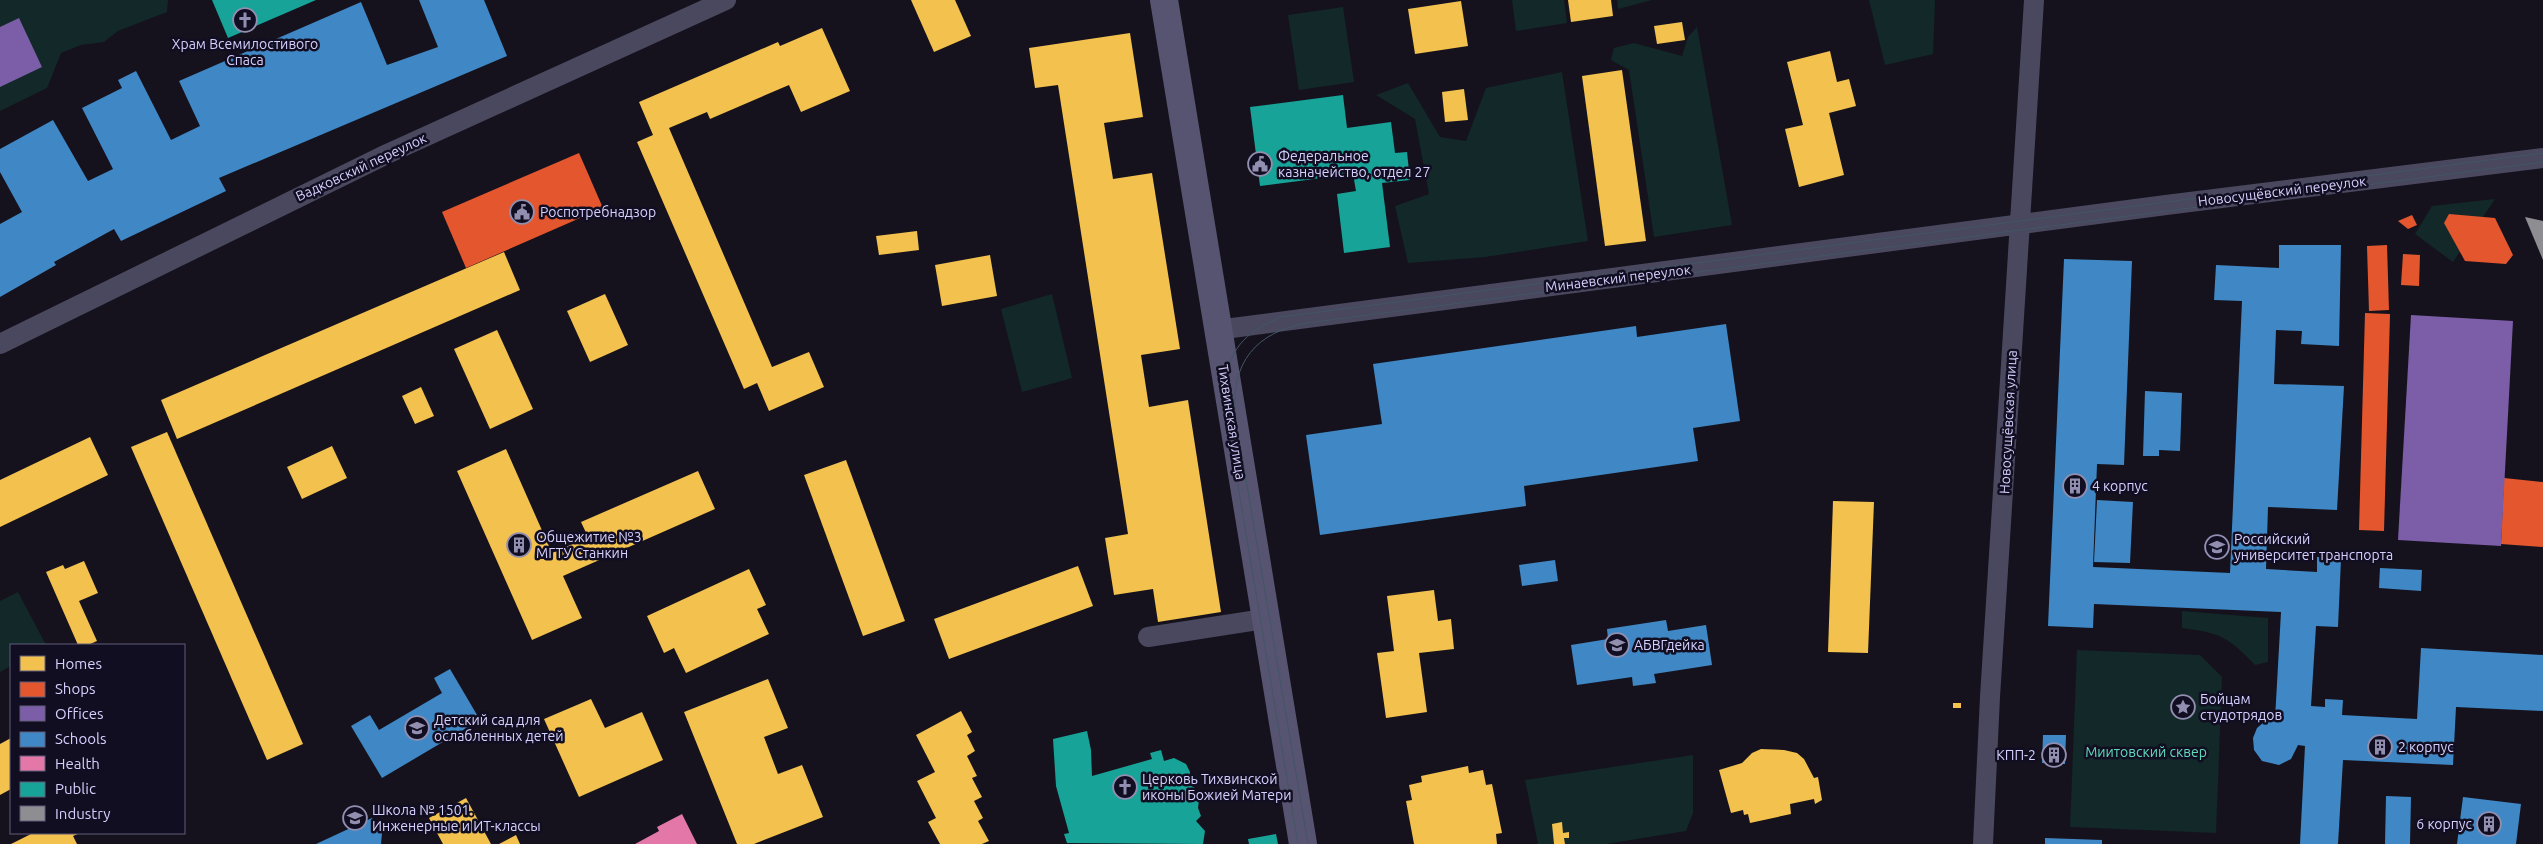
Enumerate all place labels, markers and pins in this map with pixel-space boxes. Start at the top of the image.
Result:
church icon: Храм Всемилостивого Спаса [232,7,258,33]
place label: Храм Всемилостивого Спаса [172,36,318,68]
place label: Федеральное казначейство, отдел 27 [1278,148,1430,180]
public building icon: Федеральное казначейство, отдел 27 [1247,151,1273,177]
public building icon: Роспотребнадзор [509,199,535,225]
place label: Роспотребнадзор [540,204,656,220]
building icon: 4 корпус [2062,473,2088,499]
place label: 4 корпус [2092,478,2148,494]
place label: Общежитие №3 МГТУ Станкин [536,529,642,561]
place label: Российский университет транспорта [2234,531,2393,563]
building icon: Общежитие №3 МГТУ Станкин [506,532,532,558]
school or university icon: Российский университет транспорта [2204,534,2230,560]
school or university icon: АБВГдейка [1604,632,1630,658]
place label: АБВГдейка [1634,637,1705,653]
place label: Бойцам студотрядов [2200,691,2282,723]
place icon: Бойцам студотрядов [2170,694,2196,720]
place label: Детский сад для ослабленных детей [434,712,564,744]
school or university icon: Детский сад для ослабленных детей [404,715,430,741]
building icon: 2 корпус [2367,734,2393,760]
place label: 2 корпус [2398,739,2454,755]
building icon: КПП-2 [2041,742,2067,768]
place label: КПП-2 [1996,747,2036,763]
place label: Церковь Тихвинской иконы Божией Матери [1142,771,1292,803]
church icon: Церковь Тихвинской иконы Божией Матери [1112,774,1138,800]
place label: Школа № 1501. Инженерные и ИТ-классы [372,802,541,834]
school or university icon: Школа № 1501. Инженерные и ИТ-классы [342,805,368,831]
building icon: 6 корпус [2476,811,2502,837]
place label: 6 корпус [2416,816,2472,832]

